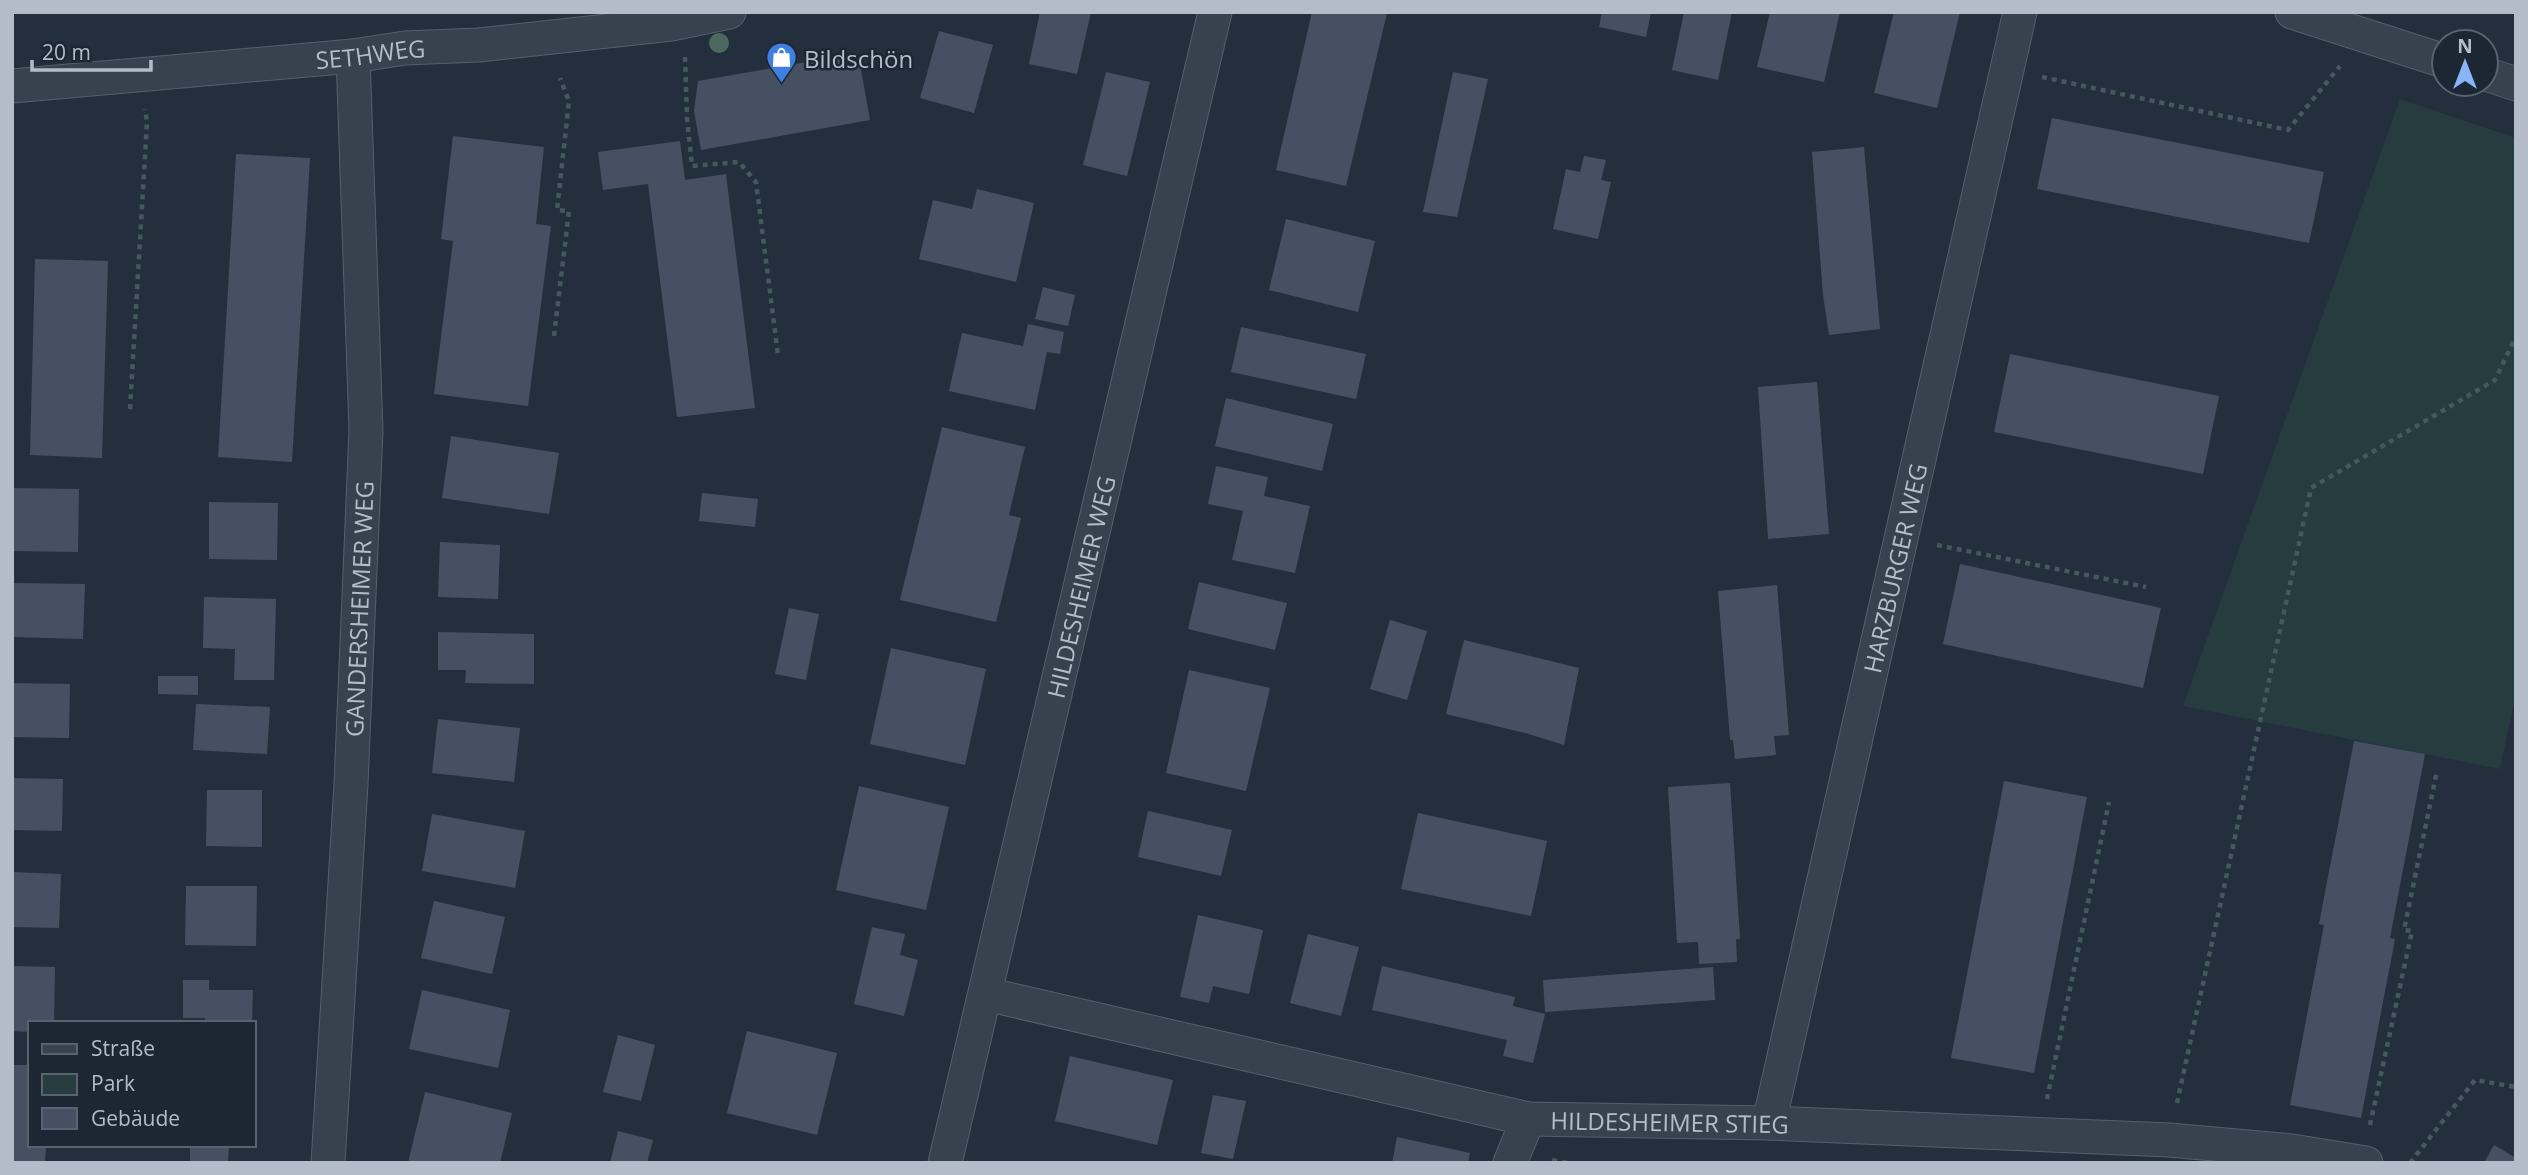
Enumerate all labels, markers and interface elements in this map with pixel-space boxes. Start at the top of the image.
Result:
scale bar [32,28,150,72]
north arrow [2430,28,2500,98]
street label: SETHWEG [314,31,426,76]
text: N [2457,33,2473,59]
text: 20 m [42,38,91,66]
shop icon: Bildschön [764,41,798,85]
place label: Bildschön [804,42,913,75]
street label: HARZBURGER WEG [1855,460,1934,676]
street label: HILDESHEIMER WEG [1038,472,1122,701]
street label: GANDERSHEIMER WEG [337,480,380,738]
legend [28,1021,256,1147]
text: Straße [91,1034,155,1062]
text: Park [91,1069,135,1097]
street label: HILDESHEIMER STIEG [1550,1103,1790,1140]
text: Gebäude [91,1104,180,1132]

